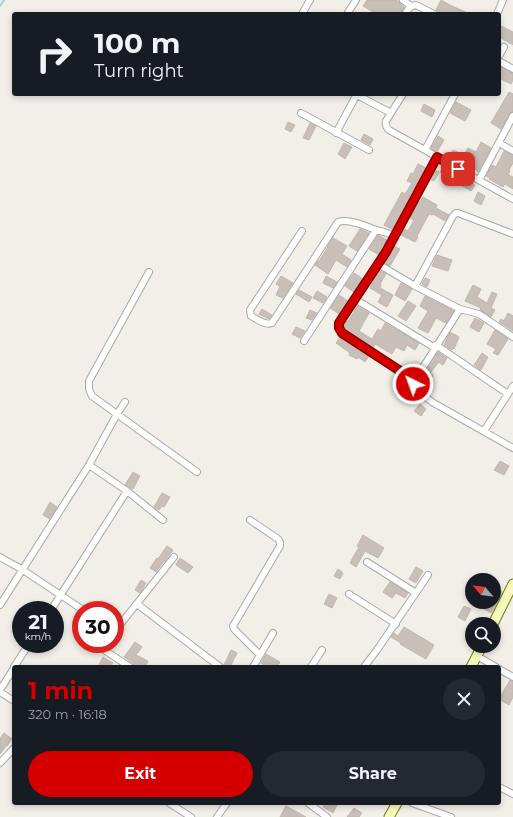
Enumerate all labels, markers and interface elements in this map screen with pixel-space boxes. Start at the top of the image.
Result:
text: 100 m [94,26,180,60]
icon: right [28,28,80,80]
text: Turn right [94,60,184,82]
pin [441,152,475,186]
icon: arrive [447,158,469,180]
position arrow [392,363,434,405]
north arrow [465,573,501,609]
map controls [465,573,501,653]
speed limit sign: 30 [72,601,124,653]
text: 21 [28,610,48,634]
button: search [465,617,501,653]
text: km/h [25,630,51,643]
text: 1 min [28,676,93,705]
button: close [443,678,485,720]
text: 320 m · 16:18 [28,706,107,722]
button: Exit [28,751,253,797]
button: Share [261,751,485,797]

